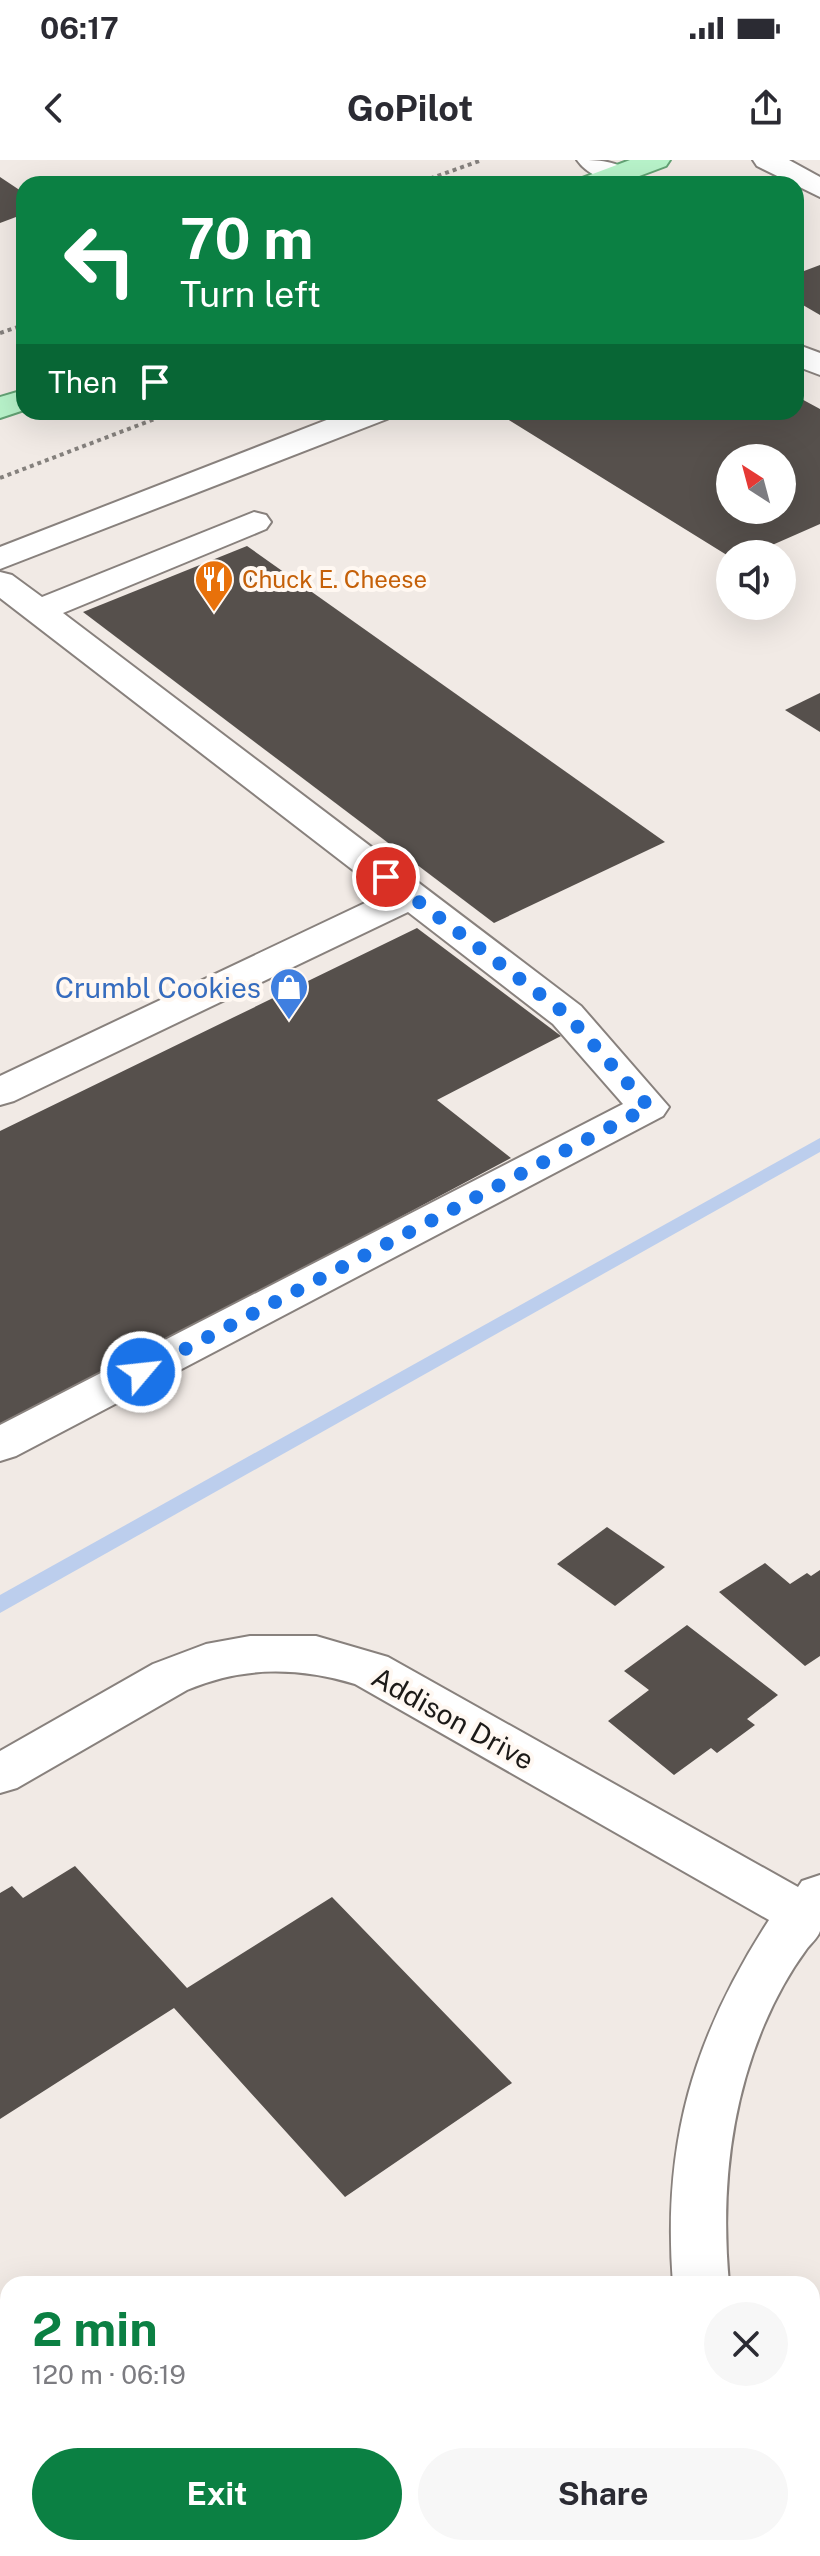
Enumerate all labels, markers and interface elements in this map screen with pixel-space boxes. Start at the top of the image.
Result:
text: 06:17 [40,10,119,46]
icon: back [32,86,76,130]
icon: share [744,86,788,130]
text: GoPilot [347,87,473,129]
text: 70 m [180,206,313,272]
icon: left [48,208,152,312]
text: Turn left [180,273,321,315]
icon: arrive [133,360,177,404]
text: Then [48,364,117,400]
north arrow [716,444,796,524]
map controls [716,444,796,620]
button: sound [716,540,796,620]
restaurant icon: Chuck E. Cheese [193,558,235,613]
place label: Chuck E. Cheese [242,565,427,593]
pin [352,843,420,911]
icon: arrive [364,855,408,899]
shop icon: Crumbl Cookies [268,966,310,1021]
place label: Crumbl Cookies [55,971,261,1004]
position arrow [99,1330,183,1414]
street label: Addison Drive [366,1660,540,1776]
text: 2 min [32,2300,158,2357]
button: close [704,2302,788,2386]
text: 120 m · 06:19 [32,2359,186,2390]
button: Exit [32,2448,402,2540]
button: Share [418,2448,788,2540]

